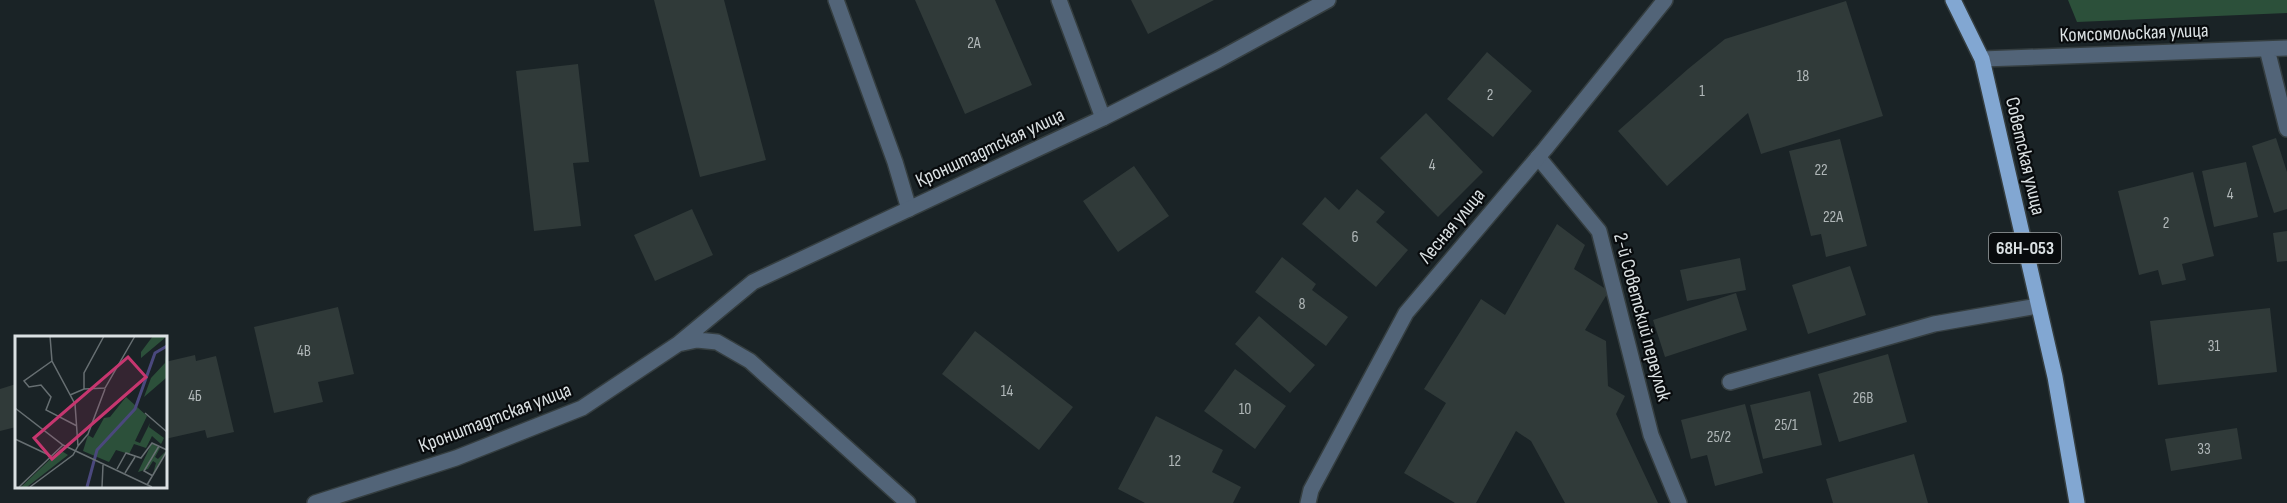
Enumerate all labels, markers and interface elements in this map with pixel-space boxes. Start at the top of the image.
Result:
street label: Комсомольская улица [2059,18,2209,48]
house number: 2А [967,34,981,53]
house number: 18 [1797,67,1809,86]
house number: 1 [1699,82,1705,101]
house number: 2 [1487,86,1493,105]
street label: Советская улица [2000,95,2050,217]
street label: Кронштадтская улица [912,103,1068,193]
house number: 4 [1429,156,1436,175]
house number: 22 [1814,161,1828,180]
street label: Лесная улица [1413,184,1490,269]
house number: 4 [2227,185,2234,204]
house number: 22А [1823,208,1843,227]
house number: 2 [2163,214,2169,233]
house number: 6 [1351,228,1359,247]
street label: 2-й Советский переулок [1608,230,1676,404]
road number: 68Н-053 [1989,233,2061,263]
house number: 8 [1298,295,1306,314]
inset map [15,336,166,488]
house number: 31 [2208,337,2221,356]
house number: 4В [297,342,311,361]
street label: Кронштадтская улица [415,378,575,458]
house number: 14 [1001,382,1013,401]
house number: 4Б [188,387,202,406]
house number: 26В [1853,389,1873,408]
house number: 10 [1239,400,1251,419]
house number: 25/1 [1774,416,1798,435]
house number: 25/2 [1707,428,1731,447]
house number: 33 [2197,440,2211,459]
house number: 12 [1169,452,1181,471]

